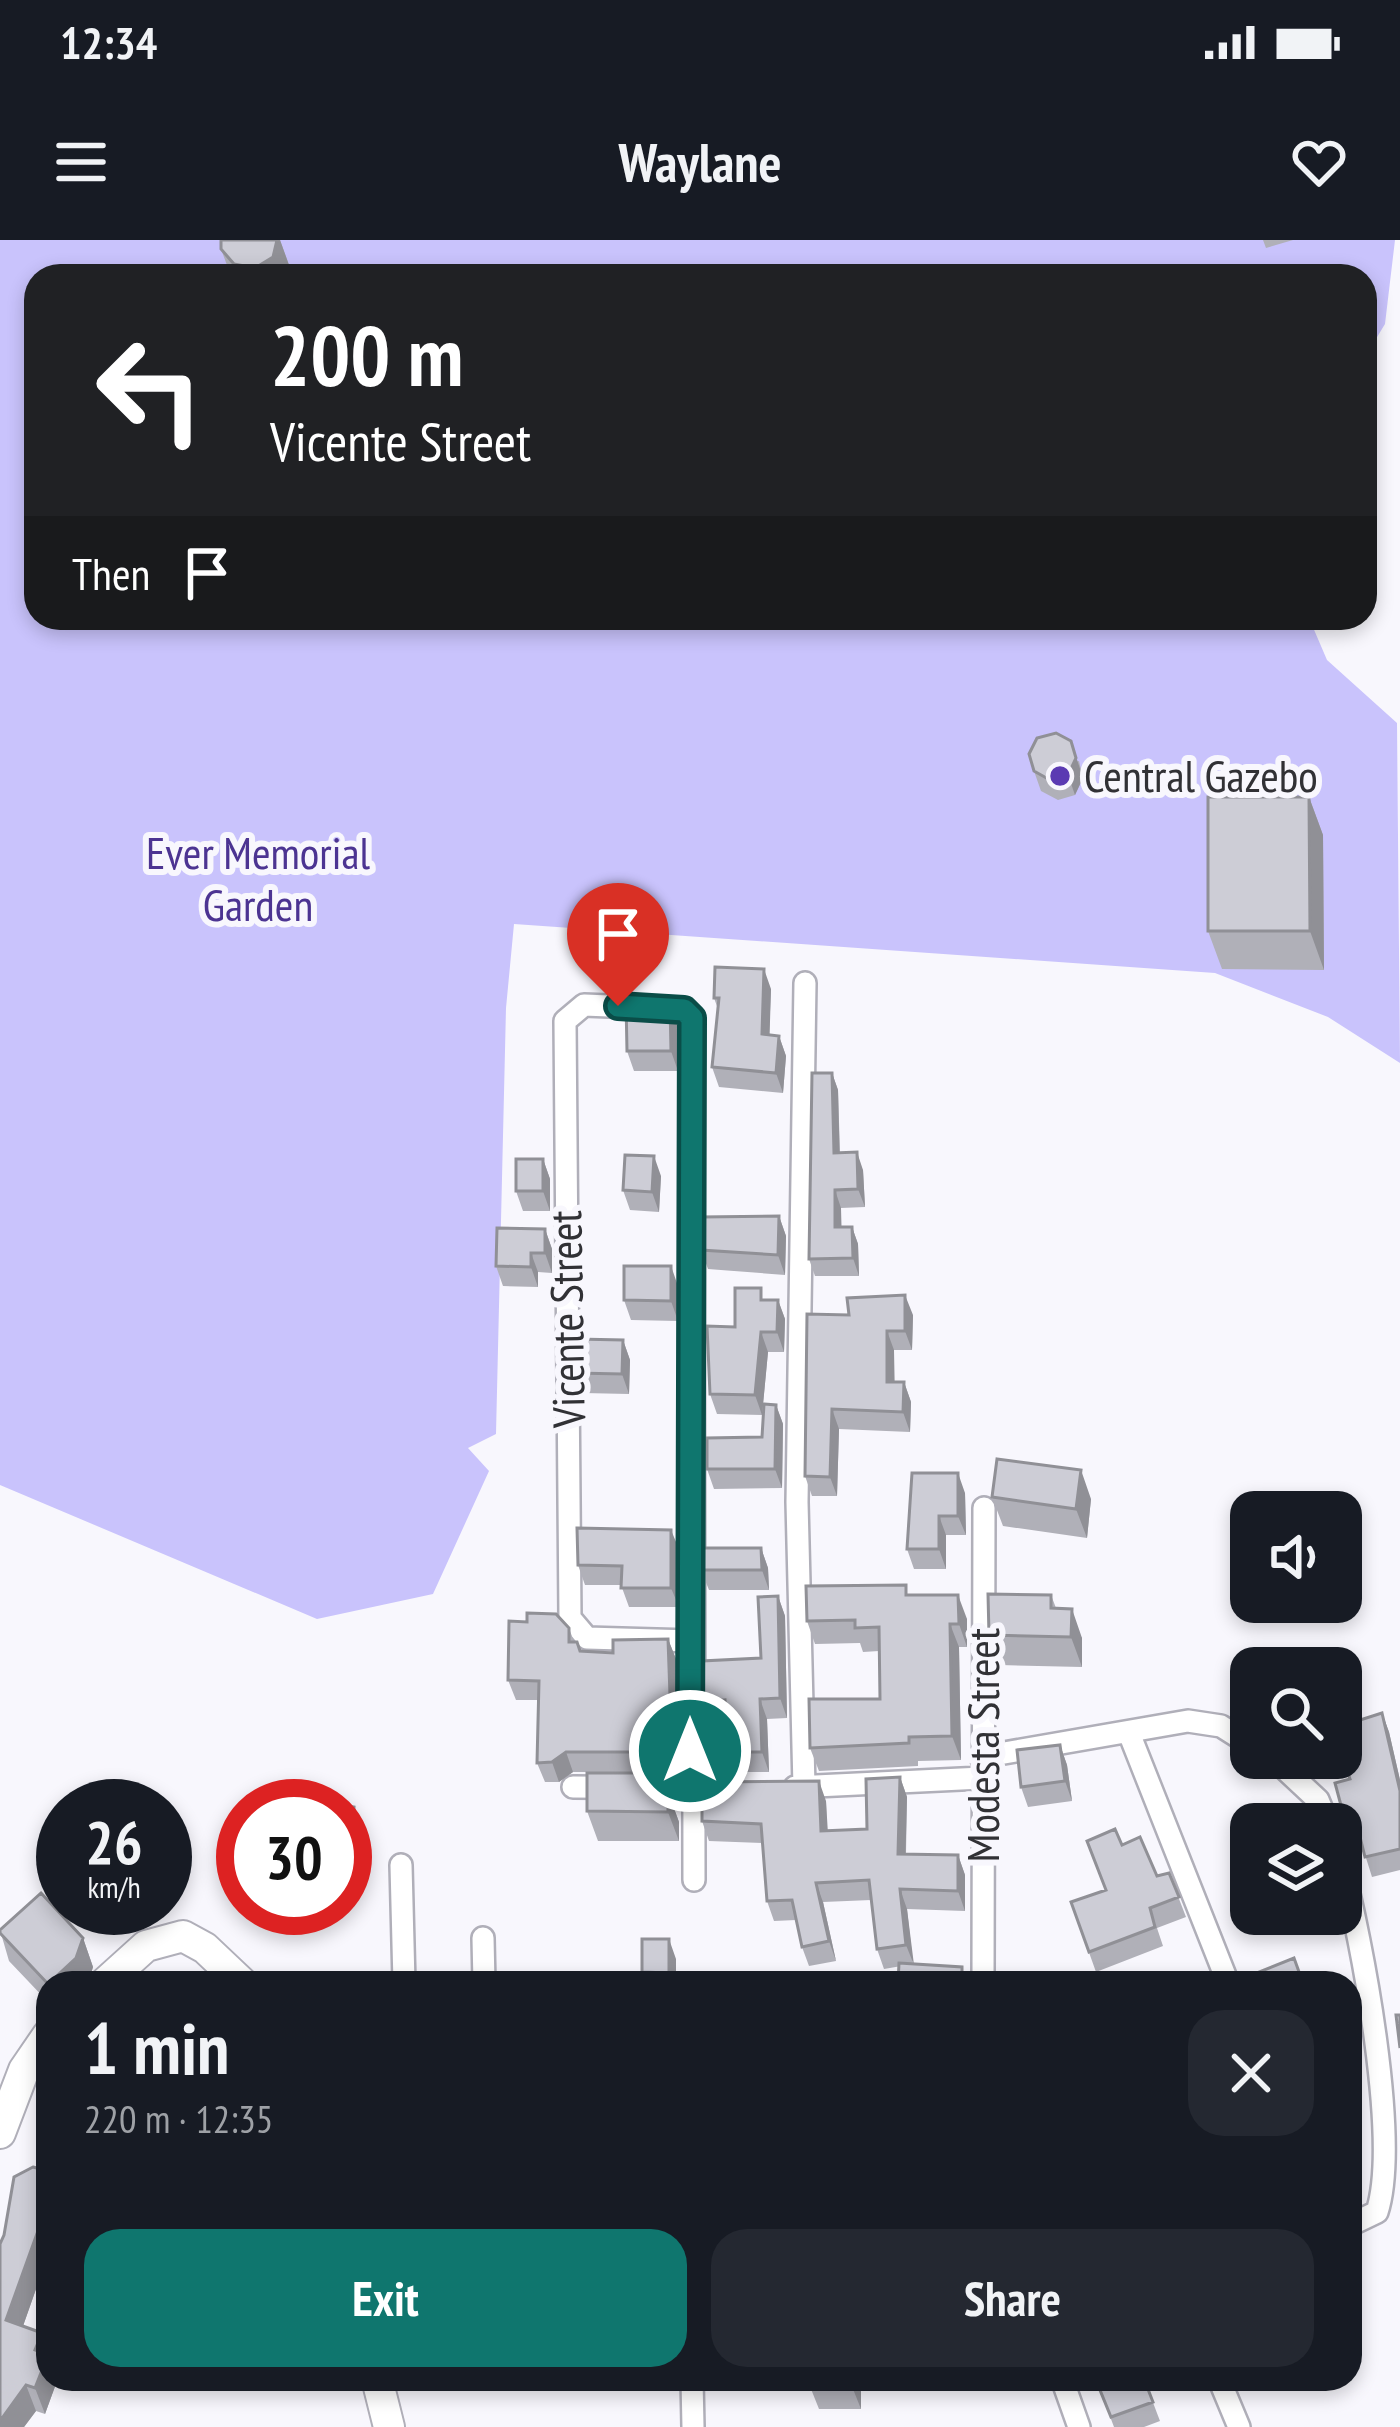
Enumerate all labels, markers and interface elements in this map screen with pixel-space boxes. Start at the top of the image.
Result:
text: 12:34 [60,13,157,71]
text: Waylane [618,127,782,197]
icon: menu [48,129,114,195]
icon: heart [1286,129,1352,195]
text: 200 m [270,300,463,409]
icon: left [72,312,228,468]
text: Vicente Street [270,406,531,476]
icon: arrive [174,540,240,606]
text: Then [72,544,150,602]
place label: Central Gazebo [1084,746,1318,804]
marker: Central Gazebo [1047,763,1073,789]
park label: Ever Memorial Garden [146,823,370,933]
pin [567,883,669,1006]
icon: arrive [585,901,651,967]
street label: Vicente Street [535,1209,597,1429]
map controls [1230,1491,1362,1935]
button: sound [1230,1491,1362,1623]
street label: Modesta Street [953,1627,1011,1862]
button: search [1230,1647,1362,1779]
position arrow [627,1688,753,1814]
speed limit sign: 30 [216,1779,372,1935]
text: 26 [85,1803,143,1881]
button: layers [1230,1803,1362,1935]
text: km/h [87,1867,141,1906]
text: 1 min [84,2001,229,2094]
button: close [1188,2010,1314,2136]
text: 220 m · 12:35 [84,2093,273,2144]
button: Exit [84,2229,687,2367]
button: Share [711,2229,1314,2367]

